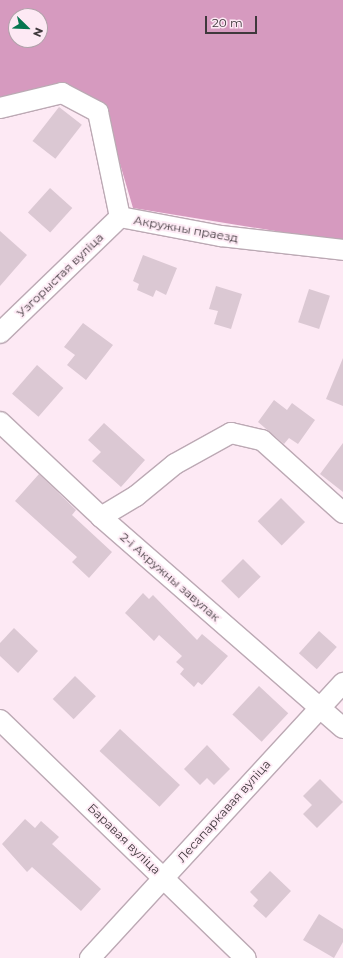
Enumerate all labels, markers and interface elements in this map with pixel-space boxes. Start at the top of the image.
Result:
north arrow [8,8,48,48]
scale bar [207,8,259,34]
text: 20 m [212,15,243,30]
text: N [30,25,46,39]
street label: Акружны праезд [133,213,239,245]
street label: Узгорыстая вуліца [14,230,106,320]
street label: 2-і Акружны завулак [117,530,223,624]
street label: Лесапаркавая вуліца [174,757,274,865]
street label: Баравая вуліца [85,801,163,877]

